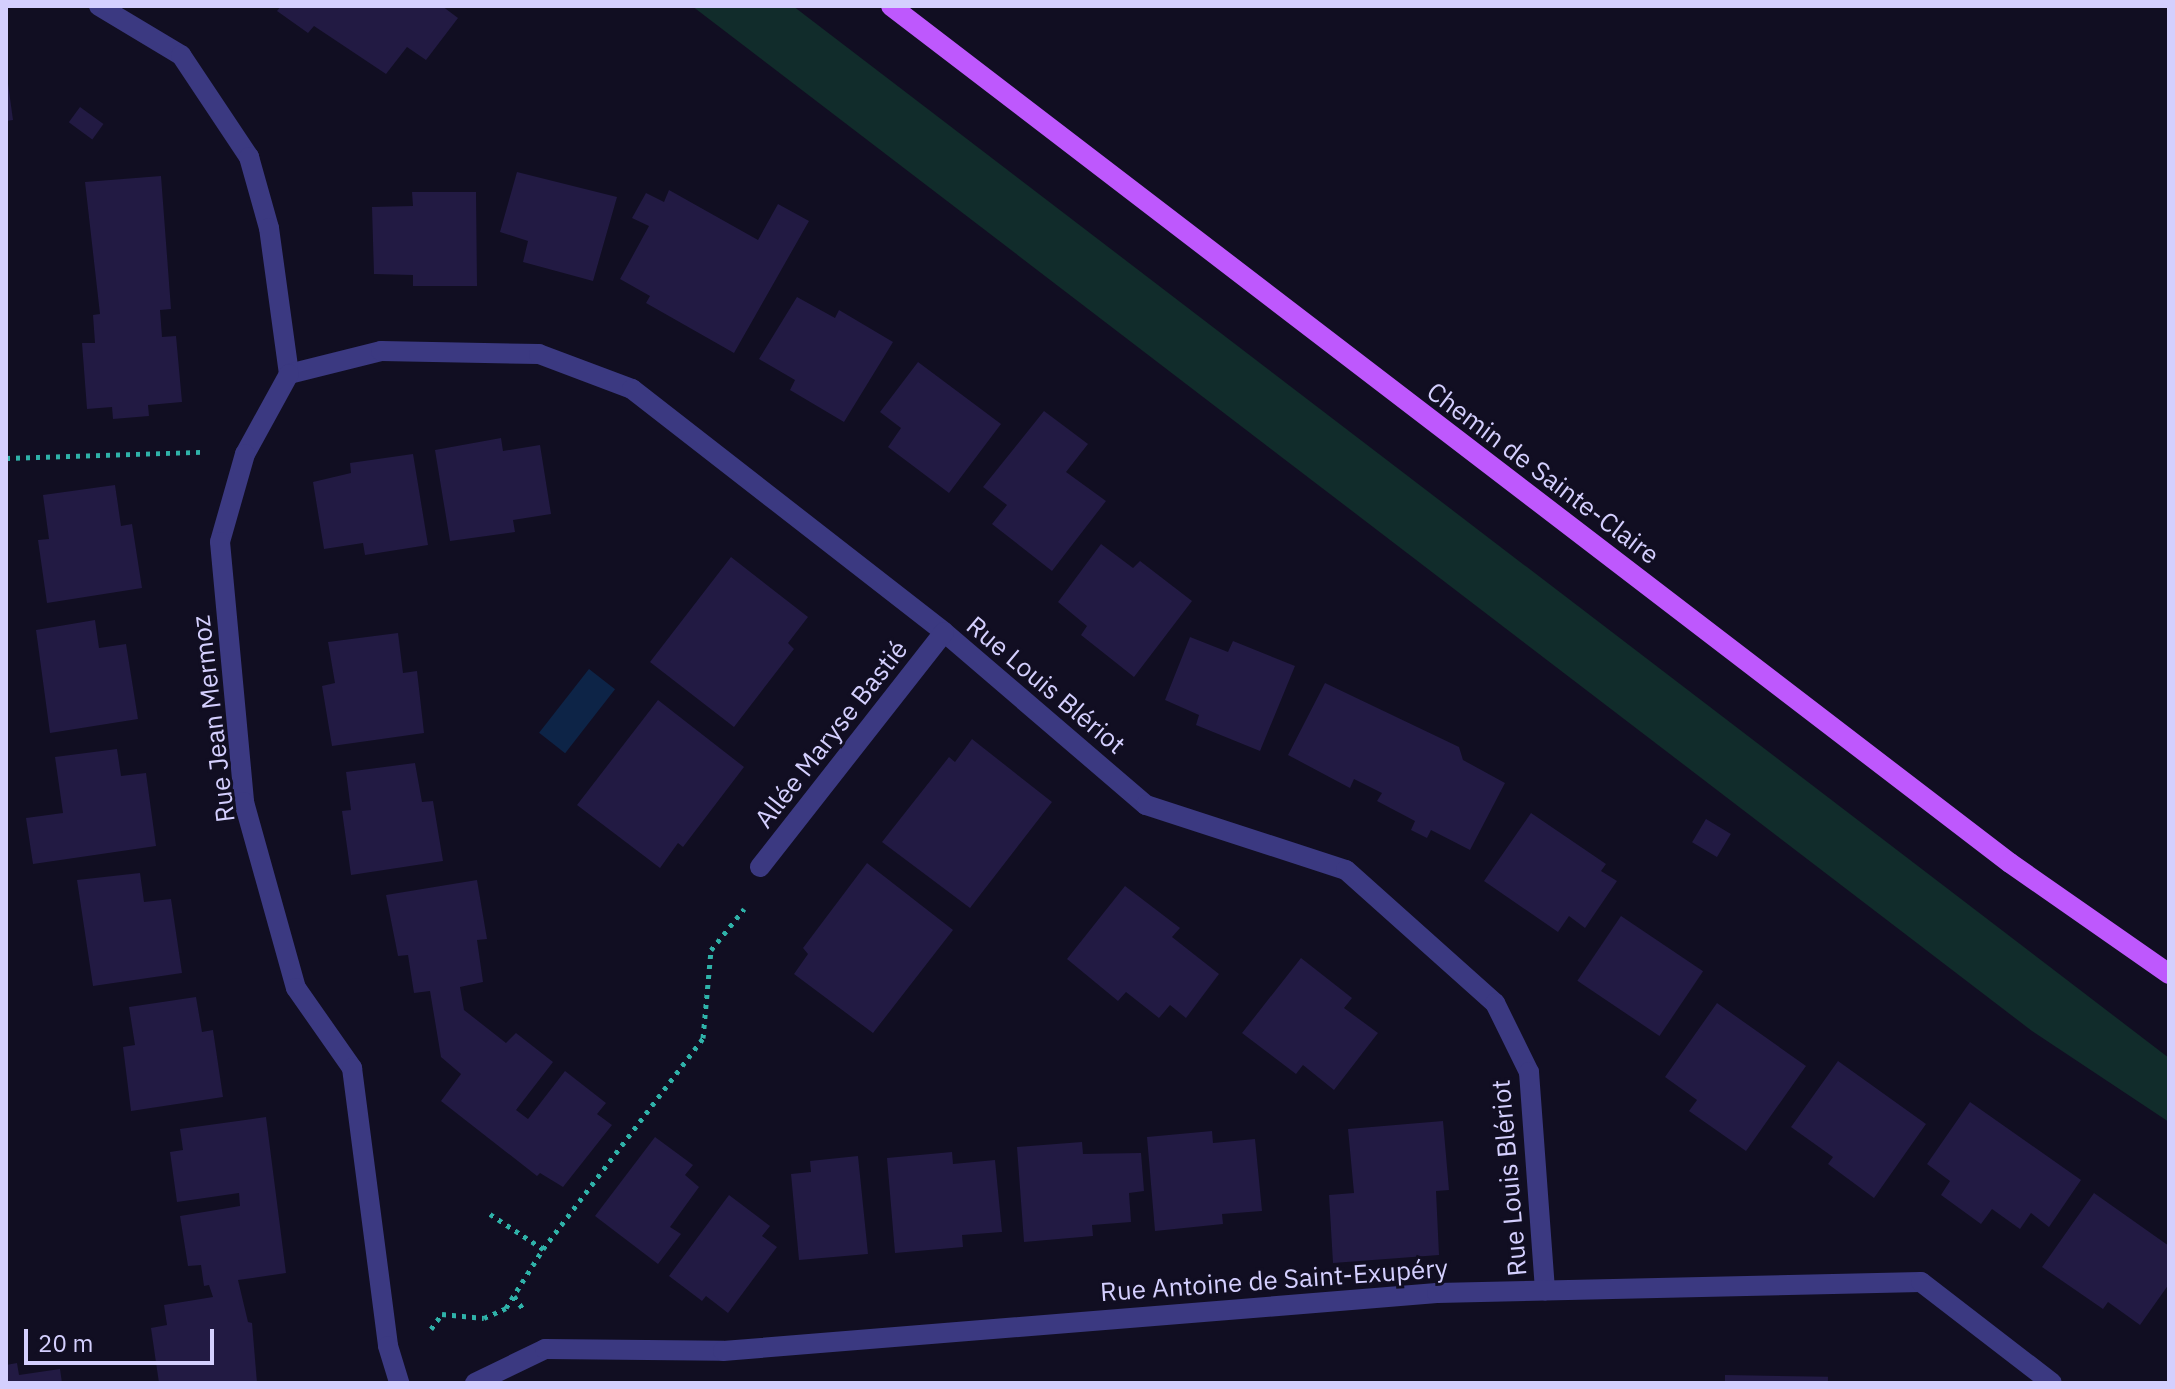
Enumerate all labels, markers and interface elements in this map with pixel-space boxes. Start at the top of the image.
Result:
street label: Chemin de Sainte-Claire [1421,375,1665,571]
street label: Rue Louis Blériot [960,610,1132,760]
street label: Rue Jean Mermoz [185,614,241,824]
street label: Allée Maryse Bastié [748,634,914,834]
street label: Rue Louis Blériot [1485,1078,1533,1278]
street label: Rue Antoine de Saint-Exupéry [1099,1252,1449,1308]
scale bar [28,1313,218,1363]
text: 20 m [38,1327,93,1359]

